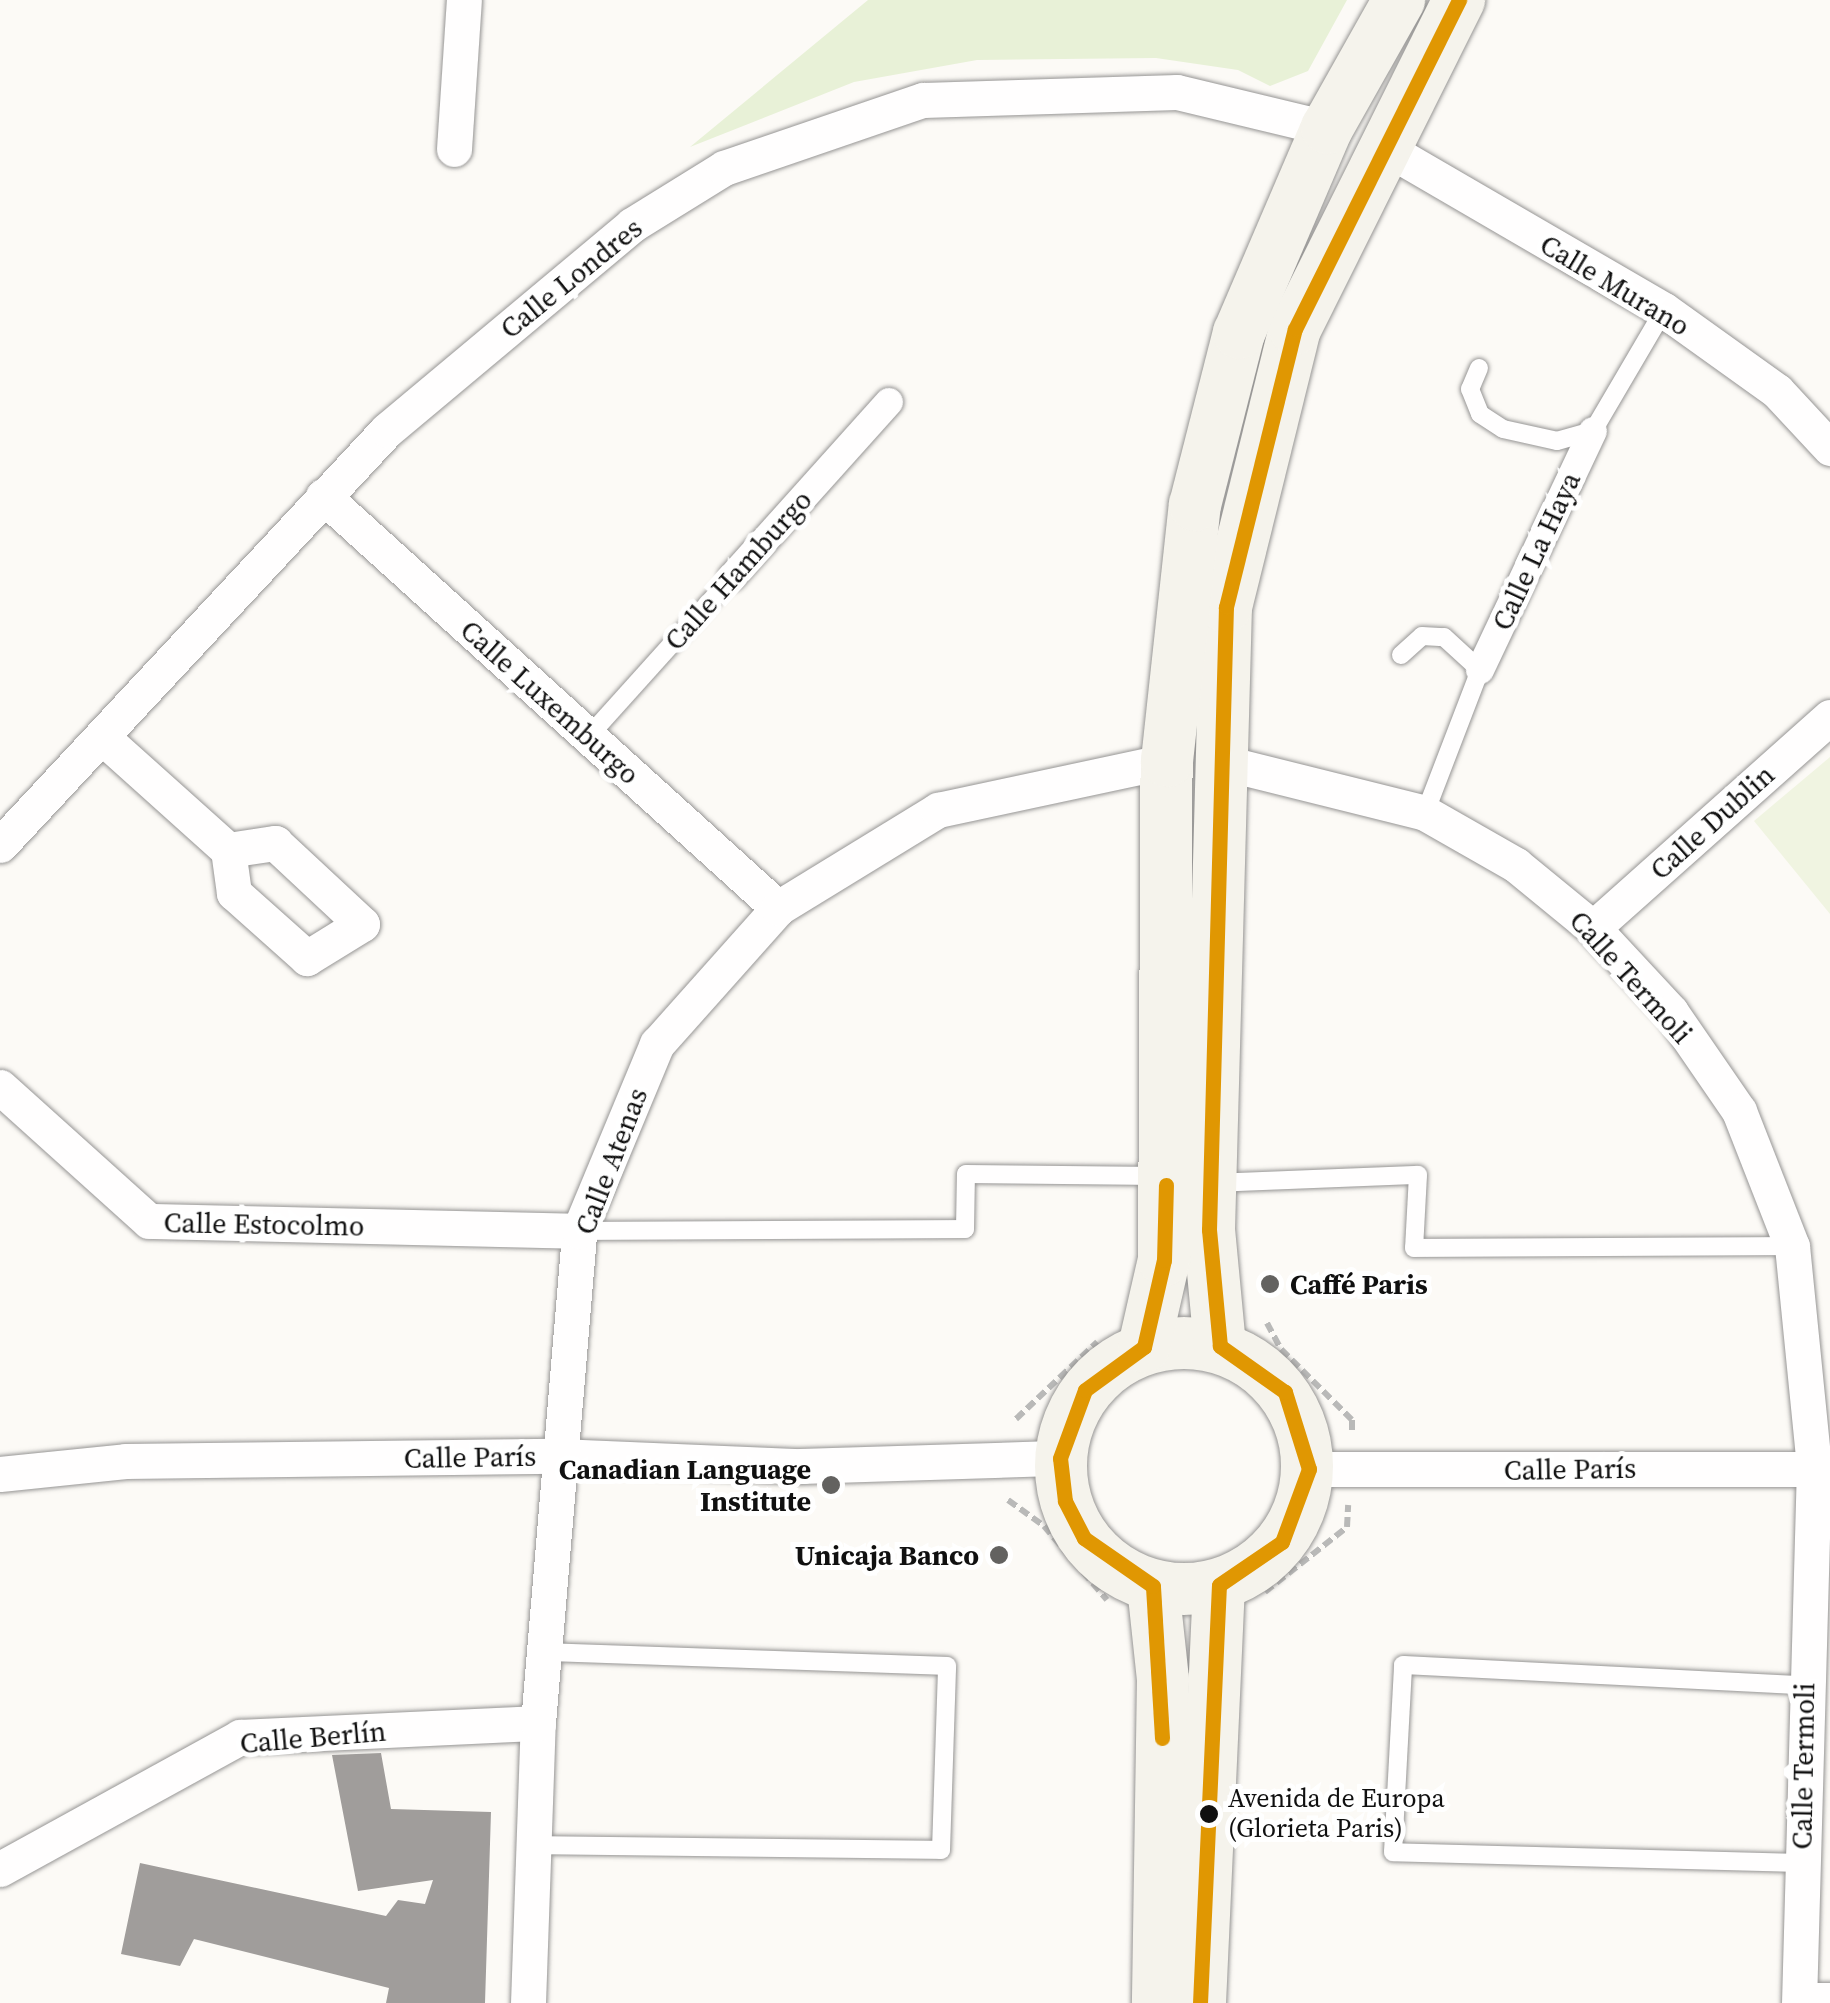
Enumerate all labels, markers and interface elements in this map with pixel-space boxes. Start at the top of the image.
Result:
street label: Calle Londres [493,211,649,345]
street label: Calle Murano [1534,227,1696,343]
street label: Calle La Haya [1485,467,1587,635]
street label: Calle Hamburgo [657,483,819,657]
street label: Calle Luxemburgo [454,613,646,791]
street label: Calle Dublin [1643,758,1781,886]
street label: Calle Termoli [1562,904,1700,1050]
street label: Calle Atenas [568,1083,654,1239]
street label: Calle Estocolmo [163,1205,365,1243]
place label: Caffé Paris [1290,1267,1428,1301]
marker: Caffé Paris [1259,1273,1281,1295]
street label: Calle París [404,1439,536,1475]
street label: Calle París [1504,1451,1636,1487]
place label: Canadian Language Institute [559,1452,811,1518]
marker: Canadian Language Institute [820,1474,842,1496]
place label: Unicaja Banco [795,1538,979,1572]
marker: Unicaja Banco [988,1544,1010,1566]
street label: Calle Termoli [1785,1682,1821,1850]
street label: Calle Berlín [239,1714,387,1760]
place label: Avenida de Europa (Glorieta Paris) [1228,1783,1445,1845]
marker: Avenida de Europa (Glorieta Paris) [1199,1804,1219,1824]

